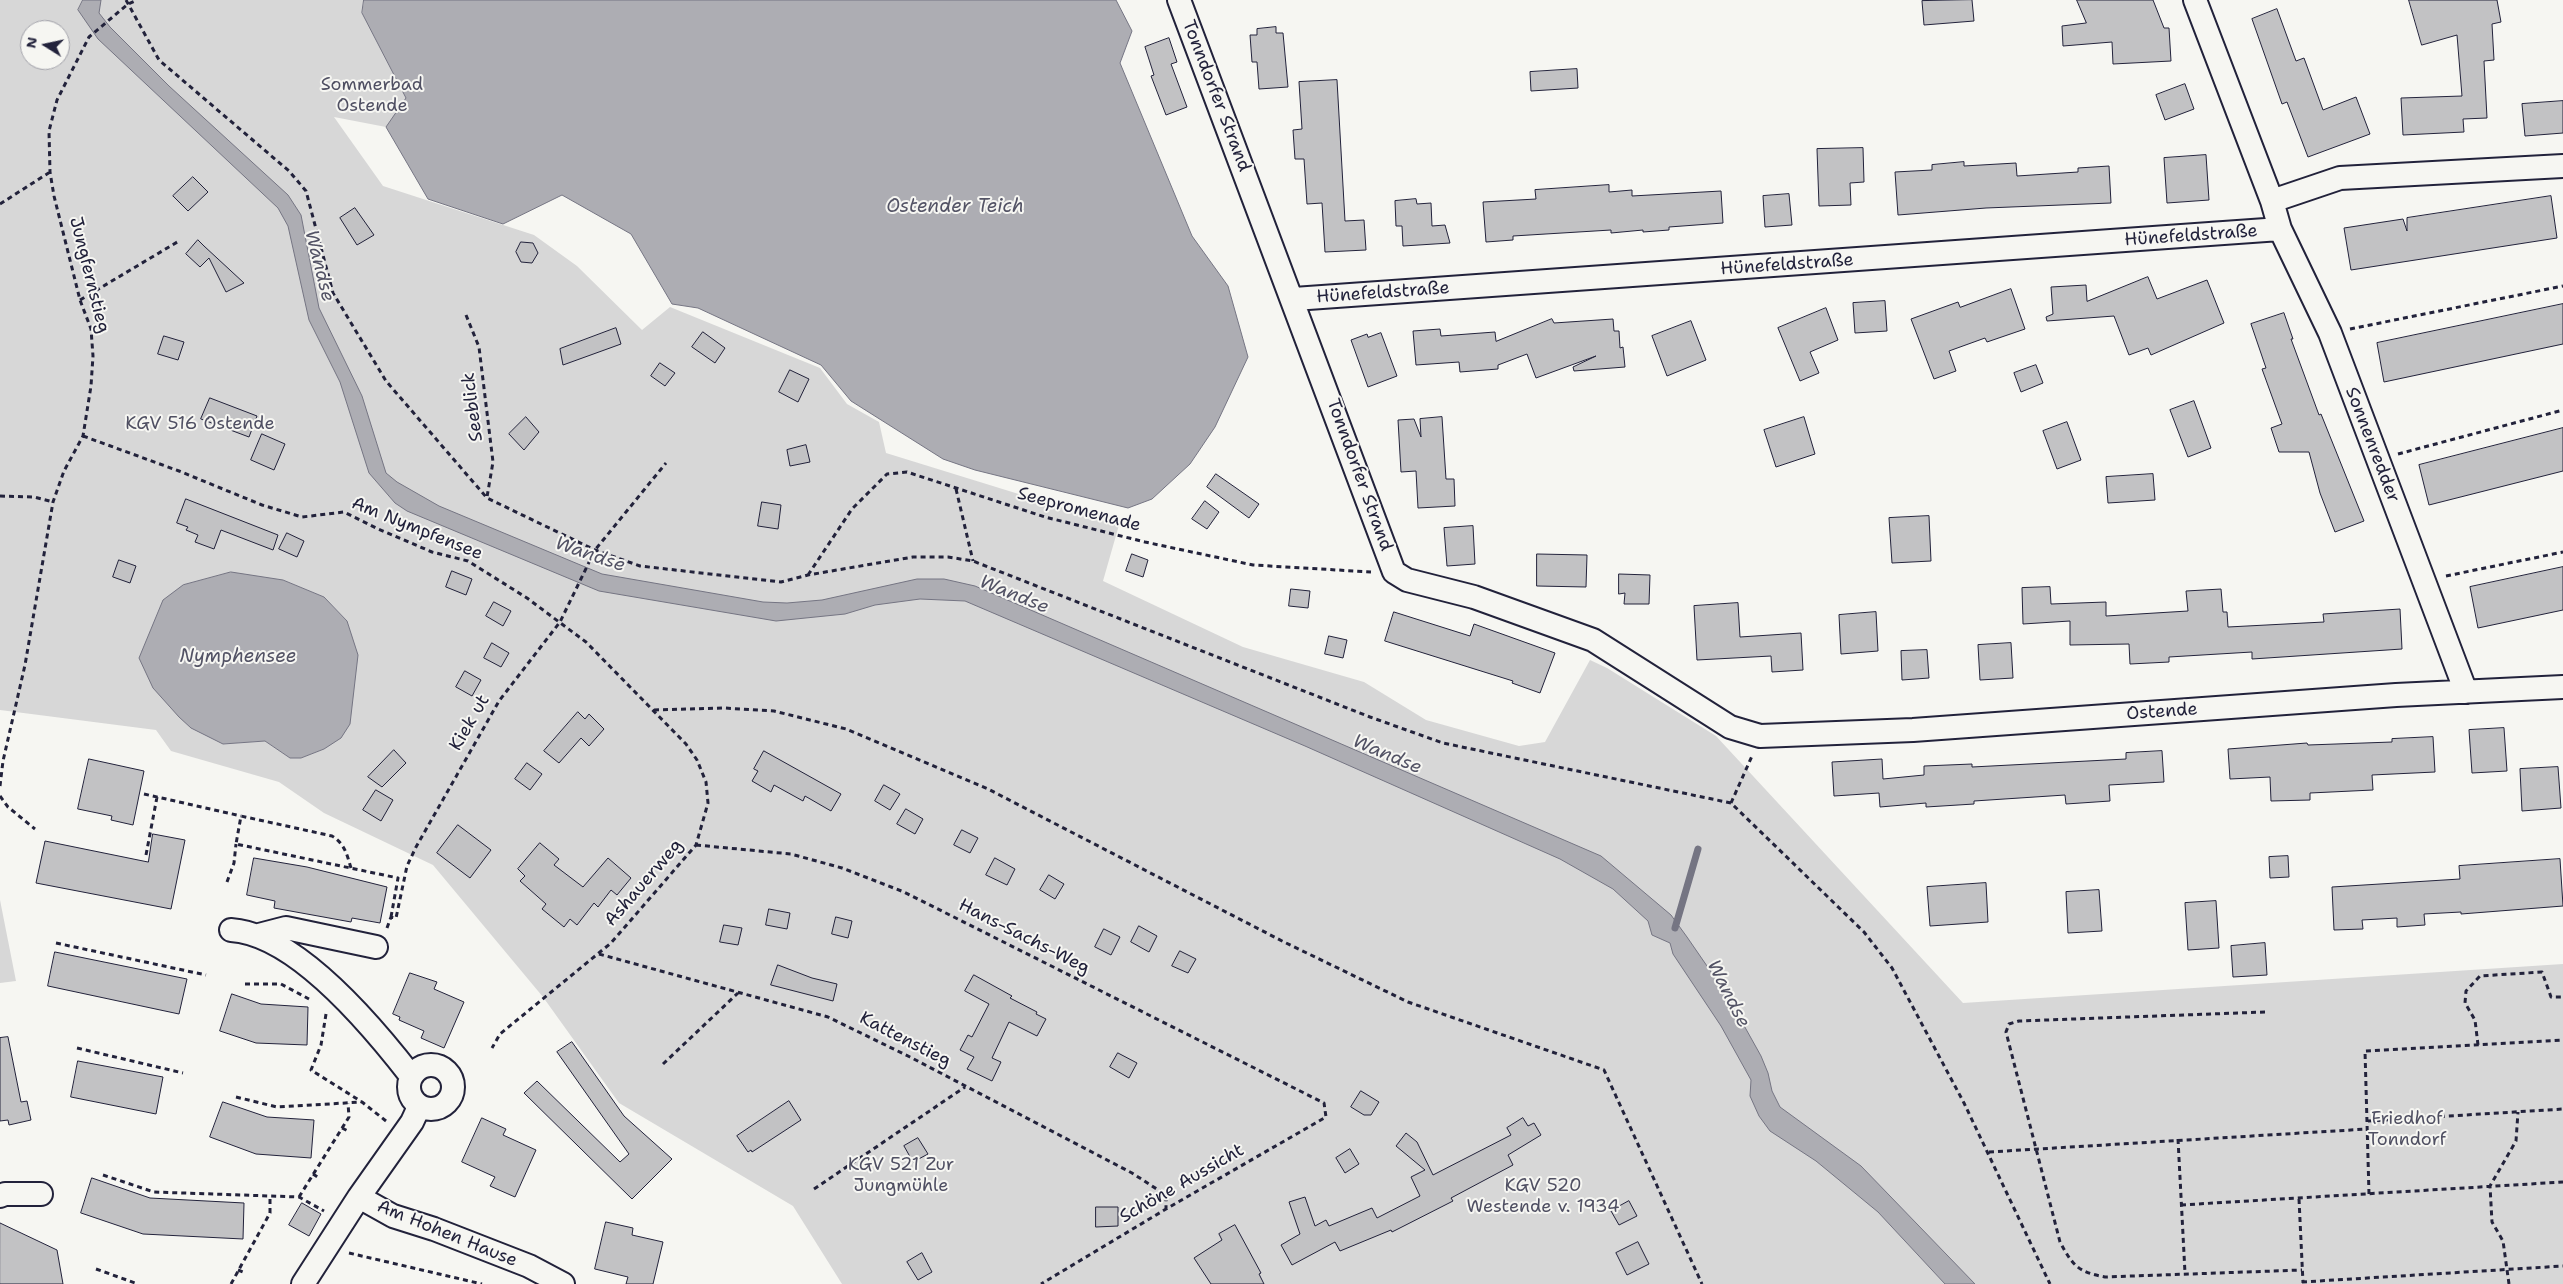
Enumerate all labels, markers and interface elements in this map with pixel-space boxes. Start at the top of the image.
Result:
street label: Tonndorfer Strand [1177,17,1255,175]
north arrow [20,20,70,70]
text: N [21,36,41,50]
park label: Sommerbad Ostende [321,74,423,116]
water label: Ostender Teich [886,196,1024,218]
street label: Jungfernstieg [64,215,114,335]
street label: Hünefeldstraße [2124,221,2258,251]
water label: Wandse [299,228,339,304]
street label: Hünefeldstraße [1720,250,1854,280]
street label: Hünefeldstraße [1316,278,1450,308]
street label: Seeblick [458,371,488,443]
street label: Sonnenredder [2340,384,2404,506]
street label: Tonndorfer Strand [1321,396,1397,554]
park label: KGV 516 Ostende [125,413,275,435]
street label: Seepromenade [1015,483,1143,537]
street label: Am Nympfensee [348,493,486,565]
water label: Wandse [552,532,628,578]
water label: Wandse [976,571,1052,619]
water label: Nymphensee [179,646,297,668]
street label: Kiek ut [445,691,495,755]
street label: Ostende [2126,699,2198,725]
water label: Wandse [1349,730,1425,780]
street label: Ashauerweg [600,835,688,931]
street label: Hans-Sachs-Weg [955,895,1093,979]
water label: Wandse [1701,956,1755,1032]
street label: Kattenstieg [856,1008,954,1072]
park label: Friedhof Tonndorf [2368,1108,2446,1150]
street label: Schöne Aussicht [1116,1140,1248,1228]
park label: KGV 521 Zur Jungmühle [848,1154,954,1196]
park label: KGV 520 Westende v. 1934 [1466,1175,1620,1218]
street label: Am Hohen Hause [374,1196,520,1272]

